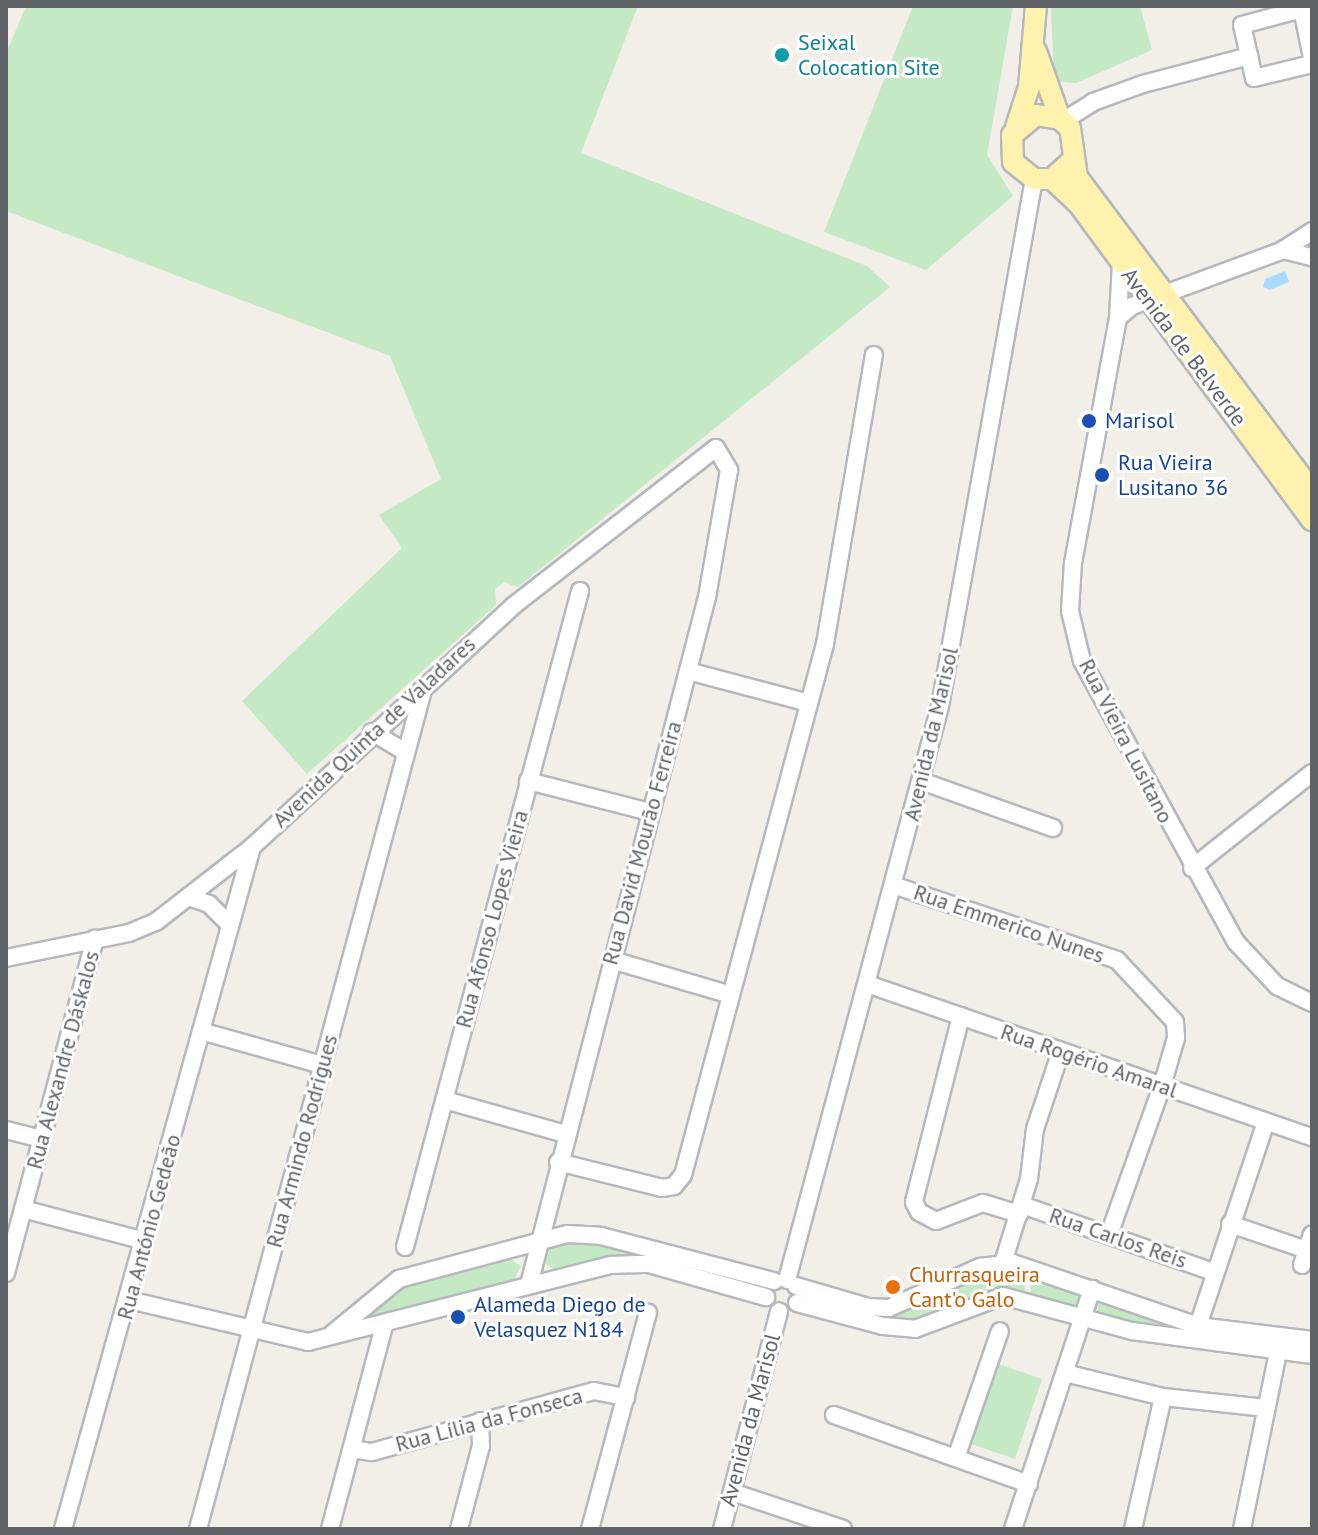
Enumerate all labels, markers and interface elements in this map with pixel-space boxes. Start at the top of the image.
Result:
place label: Seixal Colocation Site [798,29,940,80]
marker: Seixal Colocation Site [773,46,791,64]
street label: Avenida de Belverde [1116,263,1252,431]
place label: Marisol [1105,408,1174,434]
marker: Marisol [1080,412,1098,430]
place label: Rua Vieira Lusitano 36 [1118,449,1228,500]
marker: Rua Vieira Lusitano 36 [1093,466,1111,484]
street label: Avenida Quinta de Valadares [267,631,481,833]
street label: Avenida da Marisol [898,644,964,824]
street label: Rua Vieira Lusitano [1073,654,1179,828]
street label: Rua David Mourão Ferreira [597,718,687,968]
street label: Rua Afonso Lopes Vieira [450,807,534,1031]
street label: Rua Emmerico Nunes [910,879,1108,969]
street label: Rua Alexandre Dáskalos [21,948,105,1172]
street label: Rua Rogério Amaral [997,1018,1181,1104]
street label: Rua Armindo Rodrigues [261,1031,343,1251]
street label: Rua António Gedeão [111,1131,187,1323]
street label: Rua Carlos Reis [1046,1202,1190,1274]
place label: Churrasqueira Cant'o Galo [909,1261,1040,1312]
marker: Churrasqueira Cant'o Galo [884,1278,902,1296]
place label: Alameda Diego de Velasquez N184 [474,1291,646,1342]
marker: Alameda Diego de Velasquez N184 [449,1308,467,1326]
street label: Avenida da Marisol [714,1331,786,1509]
street label: Rua Lília da Fonseca [392,1382,586,1458]

